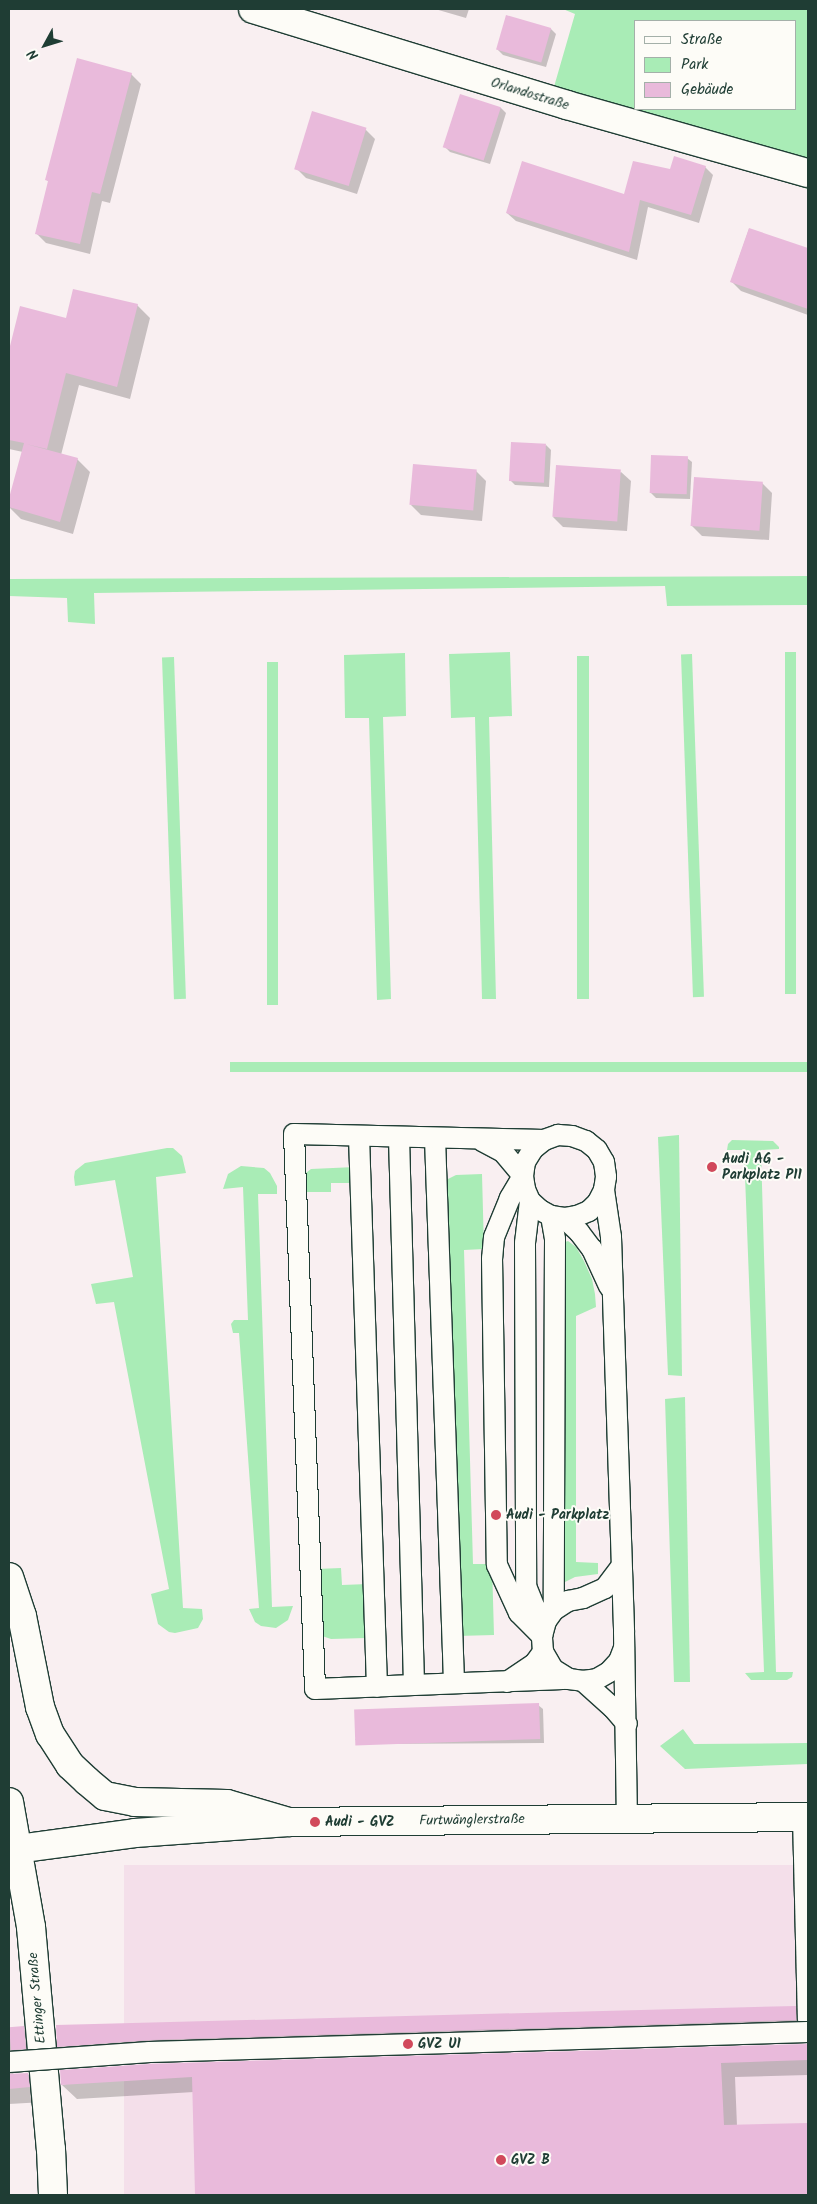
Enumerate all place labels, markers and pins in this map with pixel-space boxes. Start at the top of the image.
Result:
place label: Audi AG - Parkplatz P11 [722,1151,802,1184]
marker: Audi AG - Parkplatz P11 [706,1161,718,1173]
place label: Audi - Parkplatz [506,1507,609,1523]
marker: Audi - Parkplatz [490,1509,502,1521]
place label: Audi - GVZ [325,1814,395,1830]
marker: Audi - GVZ [309,1816,321,1828]
place label: GVZ U1 [418,2036,461,2052]
marker: GVZ U1 [402,2038,414,2050]
place label: GVZ B [511,2152,550,2168]
marker: GVZ B [495,2154,507,2166]

